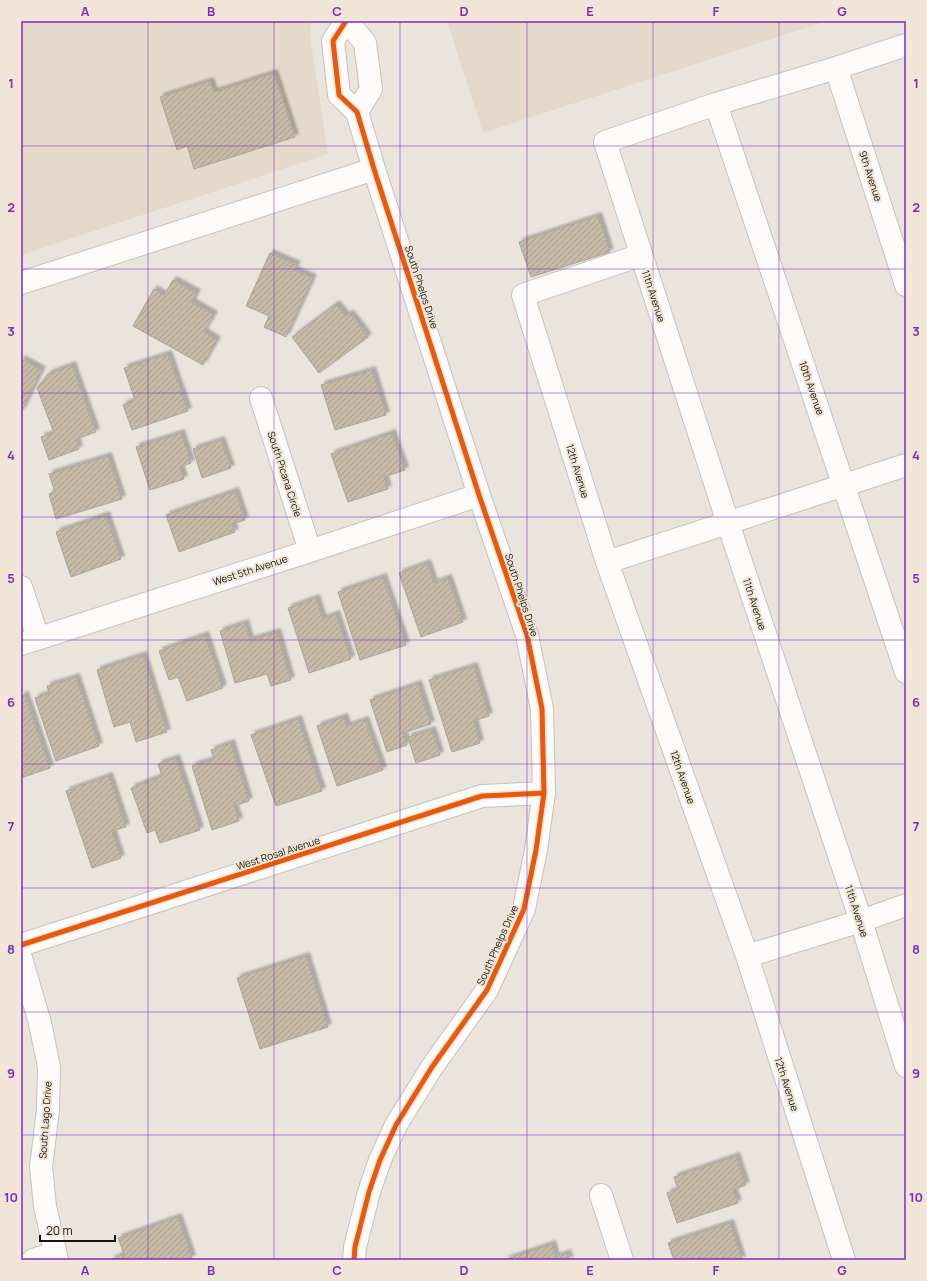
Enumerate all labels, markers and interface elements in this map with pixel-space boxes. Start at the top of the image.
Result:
text: A [81,2,90,20]
text: B [207,2,215,20]
text: C [332,2,342,20]
text: D [459,2,469,20]
text: E [586,2,594,20]
text: F [713,2,720,20]
text: G [837,2,847,20]
text: 1 [8,74,14,92]
text: 1 [913,74,919,92]
street label: 9th Avenue [856,149,886,203]
text: 2 [7,198,15,216]
text: 2 [912,198,920,216]
street label: South Phelps Drive [402,244,442,330]
street label: 11th Avenue [639,268,669,324]
text: 3 [7,322,15,340]
text: 3 [912,322,920,340]
street label: 10th Avenue [796,359,828,417]
street label: South Picana Circle [265,429,306,519]
street label: 12th Avenue [563,442,593,500]
text: 4 [7,446,15,464]
text: 4 [912,446,920,464]
street label: West 5th Avenue [211,551,289,589]
street label: South Phelps Drive [502,552,542,638]
text: 5 [7,569,15,587]
text: 5 [912,569,920,587]
street label: 11th Avenue [740,576,770,632]
text: 6 [7,693,15,711]
text: 6 [912,693,920,711]
street label: 12th Avenue [667,748,699,806]
text: 7 [8,817,15,835]
text: 7 [913,817,920,835]
street label: West Rosal Avenue [234,833,322,873]
street label: 11th Avenue [842,883,872,939]
street label: South Phelps Drive [473,902,521,987]
text: 8 [7,940,15,958]
text: 8 [912,940,920,958]
street label: 12th Avenue [772,1055,802,1113]
text: 9 [7,1064,15,1082]
text: 9 [912,1064,920,1082]
street label: South Lago Drive [35,1081,55,1159]
text: 10 [4,1188,18,1206]
text: 10 [909,1188,923,1206]
scale bar [40,1217,115,1243]
text: 20 m [46,1222,73,1239]
text: A [81,1261,90,1279]
text: B [207,1261,215,1279]
text: C [332,1261,342,1279]
text: D [459,1261,469,1279]
text: E [586,1261,594,1279]
text: F [713,1261,720,1279]
text: G [837,1261,847,1279]

